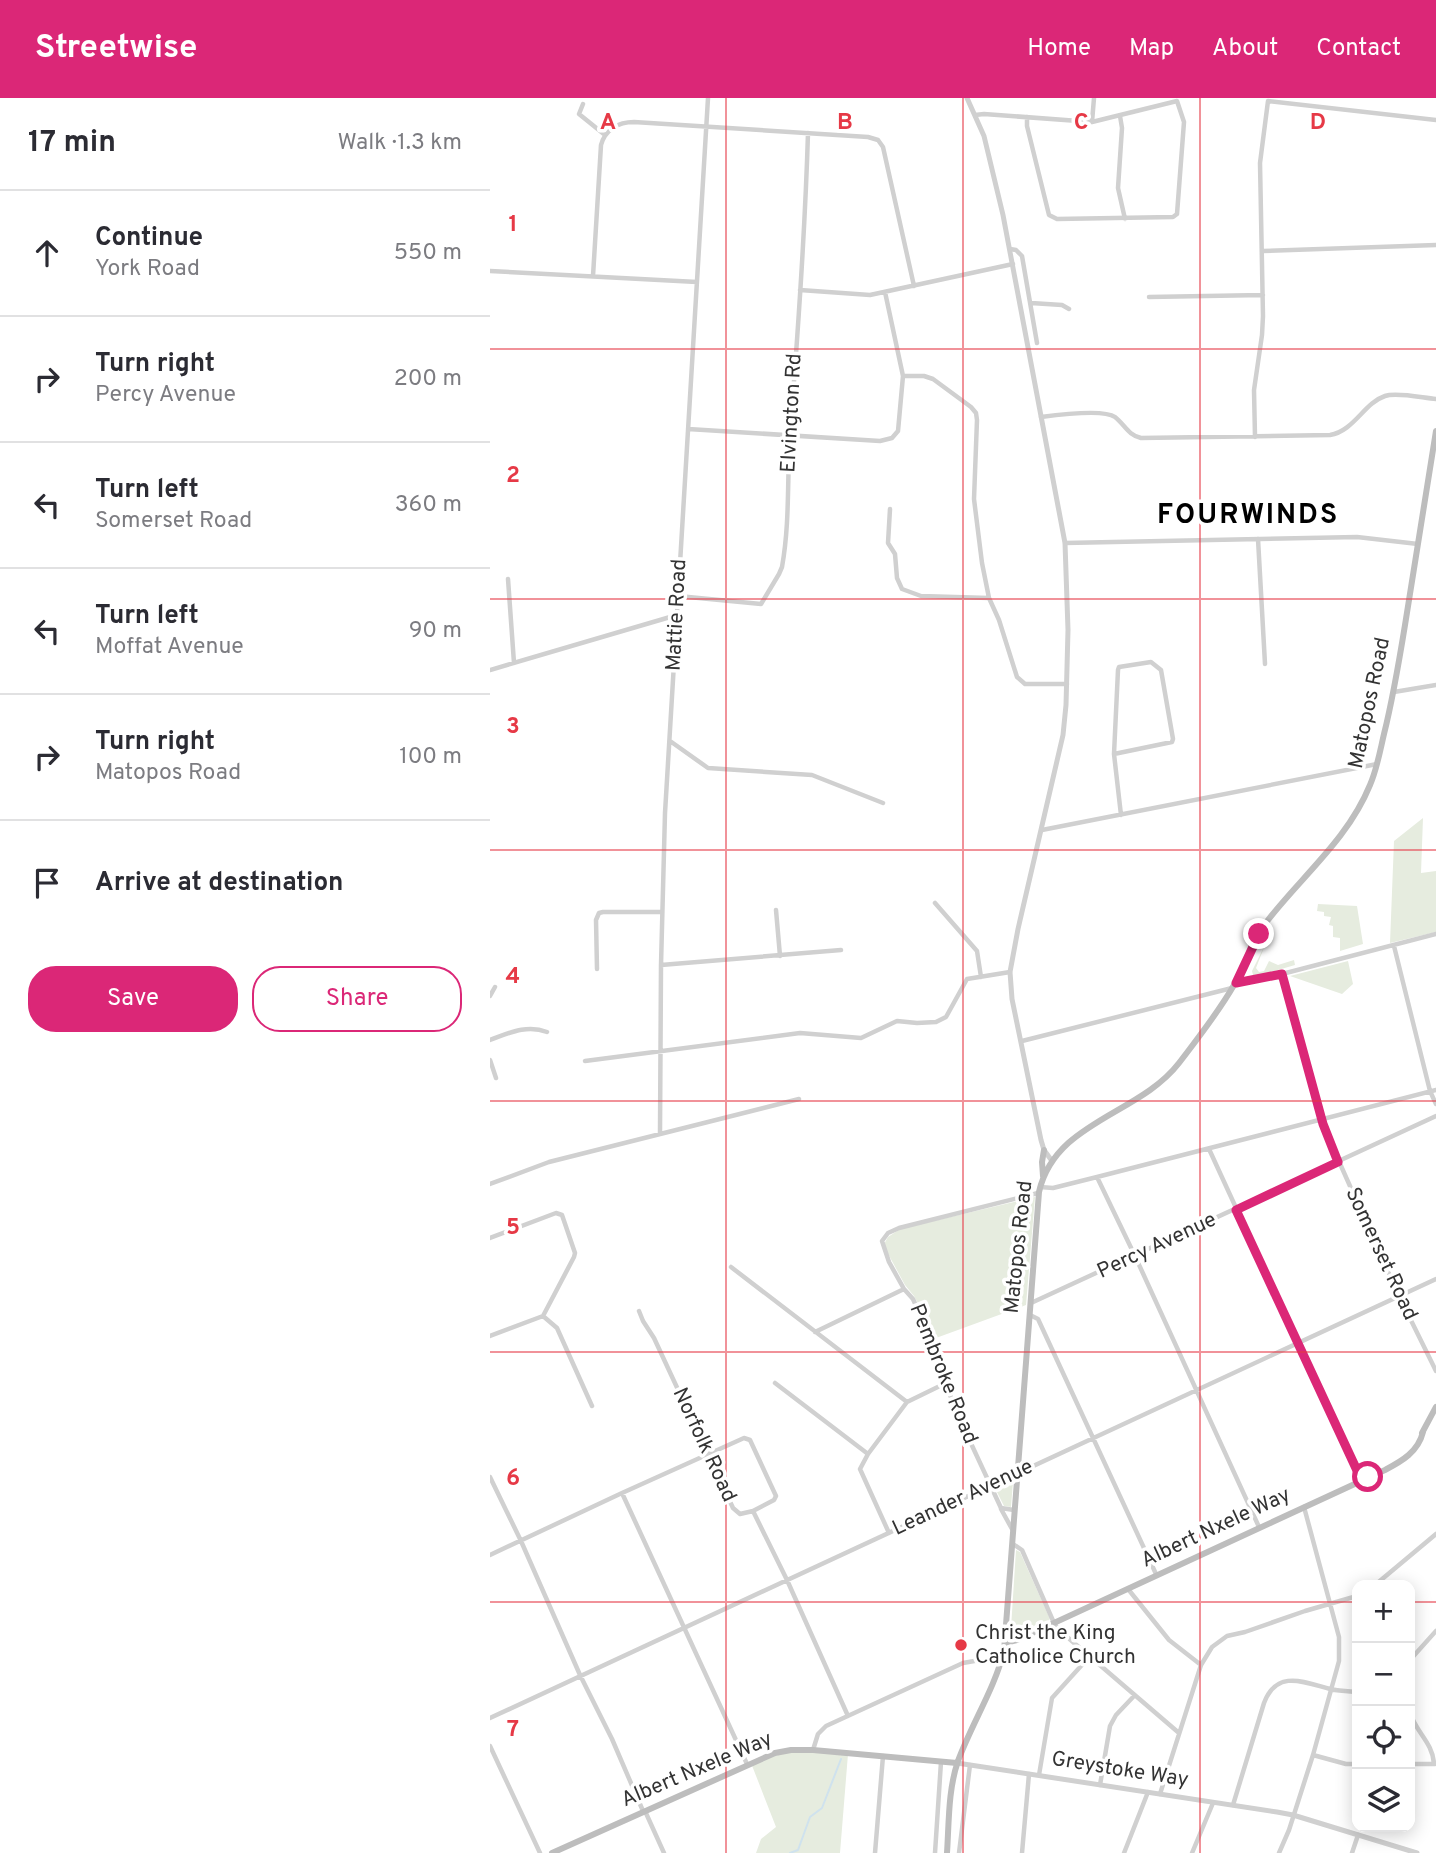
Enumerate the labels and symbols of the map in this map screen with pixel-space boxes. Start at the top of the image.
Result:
text: A [600,109,616,138]
text: B [837,109,853,138]
text: C [1074,109,1088,138]
text: D [1310,109,1326,138]
text: 1 [508,211,518,240]
street label: Elvington Rd [775,353,809,473]
text: 2 [506,462,520,491]
district label: FOURWINDS [1157,498,1339,534]
street label: Mattie Road [661,558,693,672]
street label: Matopos Road [1343,635,1397,771]
text: 3 [506,713,520,742]
route end [1243,918,1274,949]
text: 4 [506,963,520,992]
street label: Matopos Road [999,1179,1039,1315]
street label: Somerset Road [1338,1183,1424,1325]
street label: Percy Avenue [1093,1207,1221,1285]
text: 5 [506,1214,520,1243]
street label: Pembroke Road [903,1300,983,1448]
street label: Norfolk Road [666,1383,742,1507]
street label: Leander Avenue [888,1454,1038,1542]
route start [1352,1461,1383,1492]
text: 6 [506,1465,520,1494]
street label: Albert Nxele Way [1137,1482,1295,1574]
place label: Christ the King Catholice Church [975,1620,1136,1671]
marker: Christ the King Catholice Church [953,1637,969,1653]
text: 7 [507,1716,519,1745]
street label: Albert Nxele Way [617,1726,777,1814]
street label: Greystoke Way [1050,1746,1190,1794]

